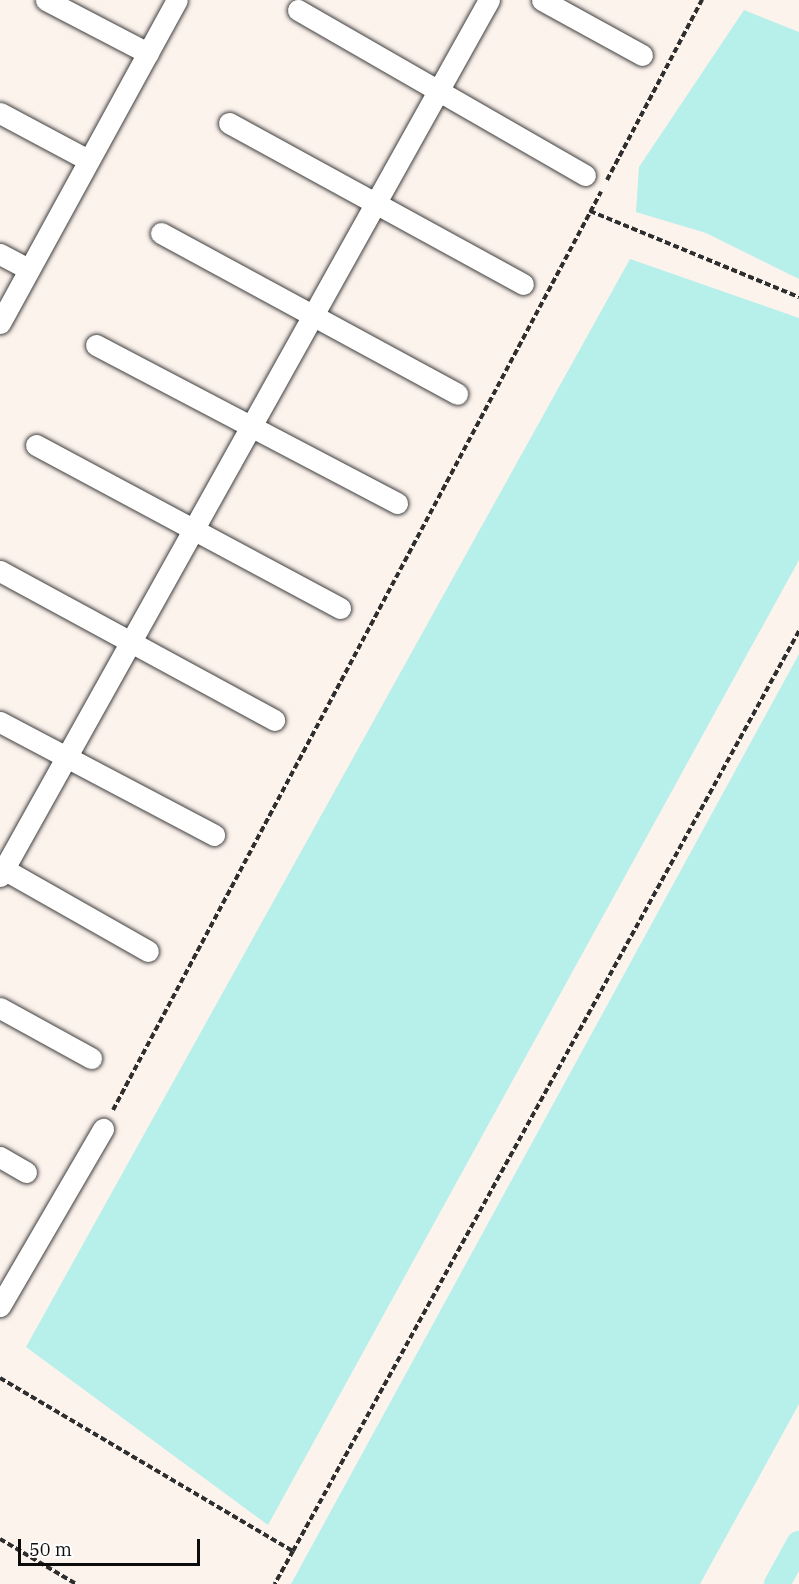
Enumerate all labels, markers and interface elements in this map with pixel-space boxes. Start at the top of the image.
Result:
scale bar [21,1527,202,1565]
text: 50 m [29,1538,72,1561]

